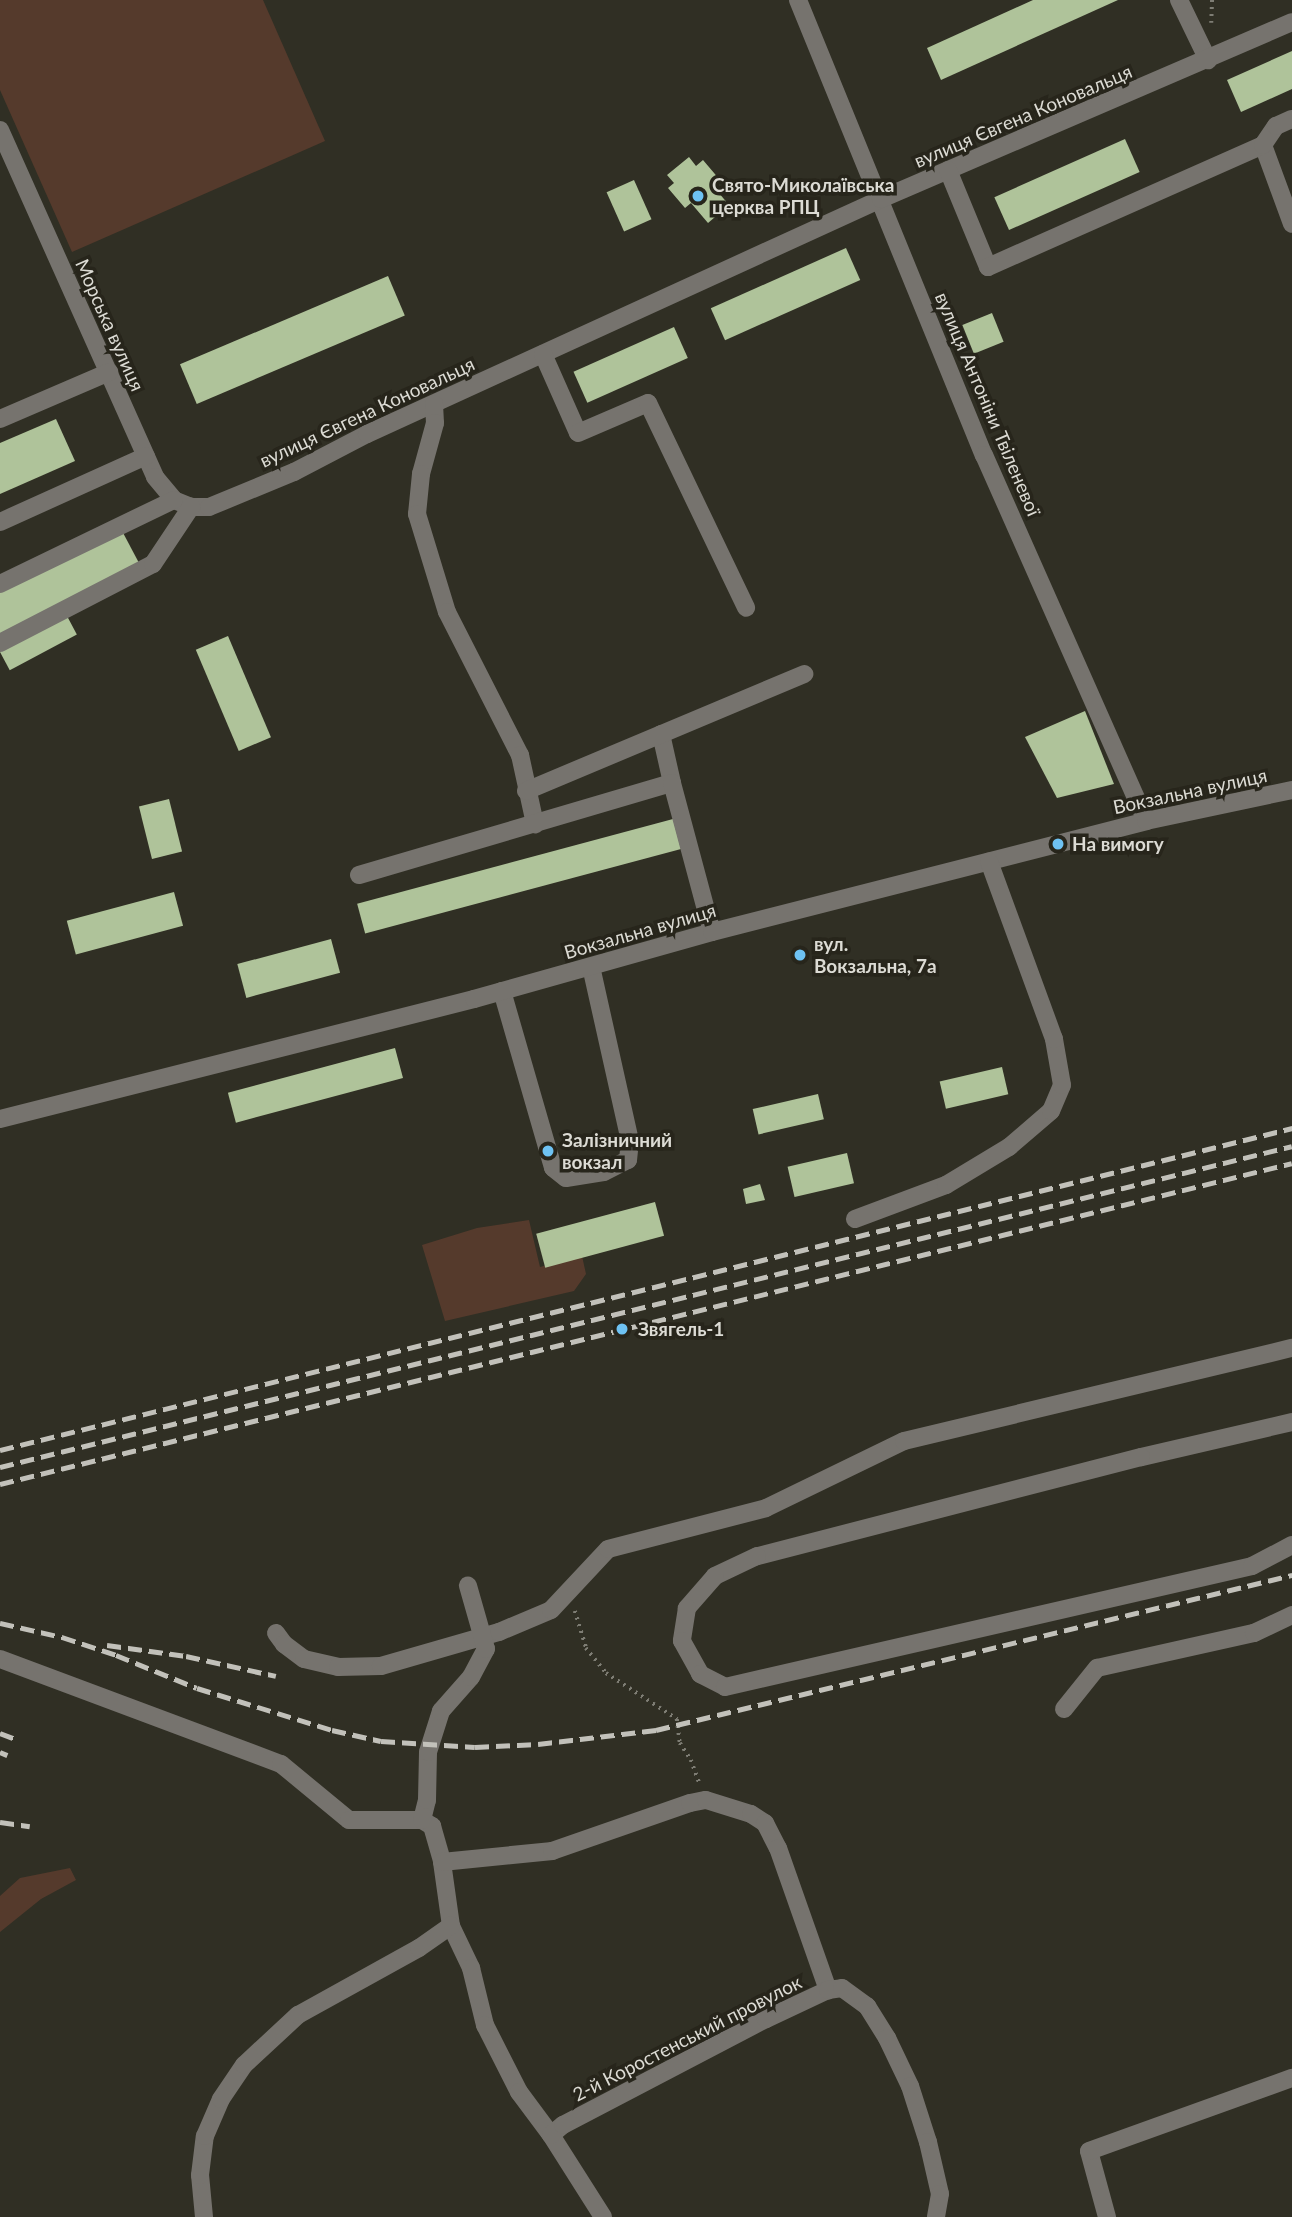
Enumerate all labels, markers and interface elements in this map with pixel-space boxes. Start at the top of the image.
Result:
street label: вулиця Євгена Коновальця [911,60,1135,172]
place label: Свято-Миколаївська церква РПЦ [712,174,894,218]
marker: Свято-Миколаївська церква РПЦ [690,188,706,204]
street label: Морська вулиця [71,255,149,395]
street label: вулиця Антоніни Твіленевої [930,289,1046,519]
street label: вулиця Євгена Коновальця [256,352,478,472]
street label: Вокзальна вулиця [1111,764,1269,818]
place label: На вимогу [1072,833,1164,855]
marker: На вимогу [1050,836,1066,852]
street label: Вокзальна вулиця [561,898,719,964]
place label: вул. Вокзальна, 7а [814,933,937,977]
marker: вул. Вокзальна, 7а [792,947,808,963]
place label: Залізничний вокзал [562,1129,672,1173]
marker: Залізничний вокзал [540,1143,556,1159]
place label: Звягель-1 [638,1318,724,1340]
marker: Звягель-1 [612,1319,632,1339]
street label: 2-й Коростенський провулок [569,1970,805,2106]

